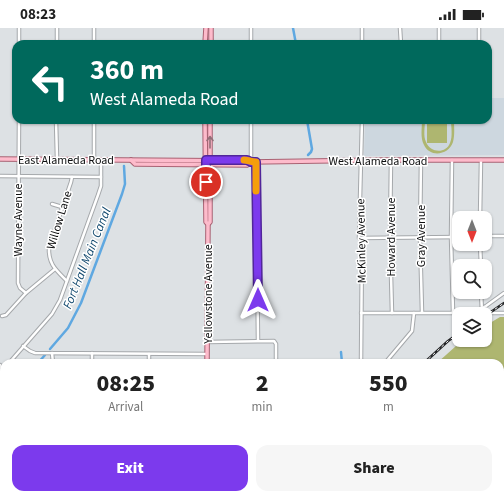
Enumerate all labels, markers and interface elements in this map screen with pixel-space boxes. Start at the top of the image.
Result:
text: 08:23 [20,4,56,25]
text: 360 m [90,50,164,90]
icon: left [24,56,76,108]
text: West Alameda Road [90,87,239,112]
one-way arrow [207,136,214,149]
street label: East Alameda Road [18,152,114,169]
street label: West Alameda Road [328,153,428,170]
pin [189,165,223,199]
icon: arrive [195,171,217,193]
street label: Wayne Avenue [10,184,27,256]
street label: Willow Lane [43,189,76,252]
street label: Howard Avenue [383,197,400,276]
street label: McKinley Avenue [352,198,371,284]
water label: Fort Hall Main Canal [58,204,116,312]
street label: Gray Avenue [413,205,430,267]
north arrow [452,211,492,251]
map controls [452,211,492,347]
street label: Yellowstone Avenue [200,244,217,345]
button: search [452,259,492,299]
position arrow [237,279,279,321]
button: layers [452,307,492,347]
text: 08:25 [96,366,155,401]
text: 2 [256,366,269,401]
text: 550 [369,366,408,401]
text: Arrival [108,398,143,416]
text: min [252,398,273,416]
text: m [383,398,394,416]
button: Exit [12,445,248,491]
button: Share [256,445,492,491]

